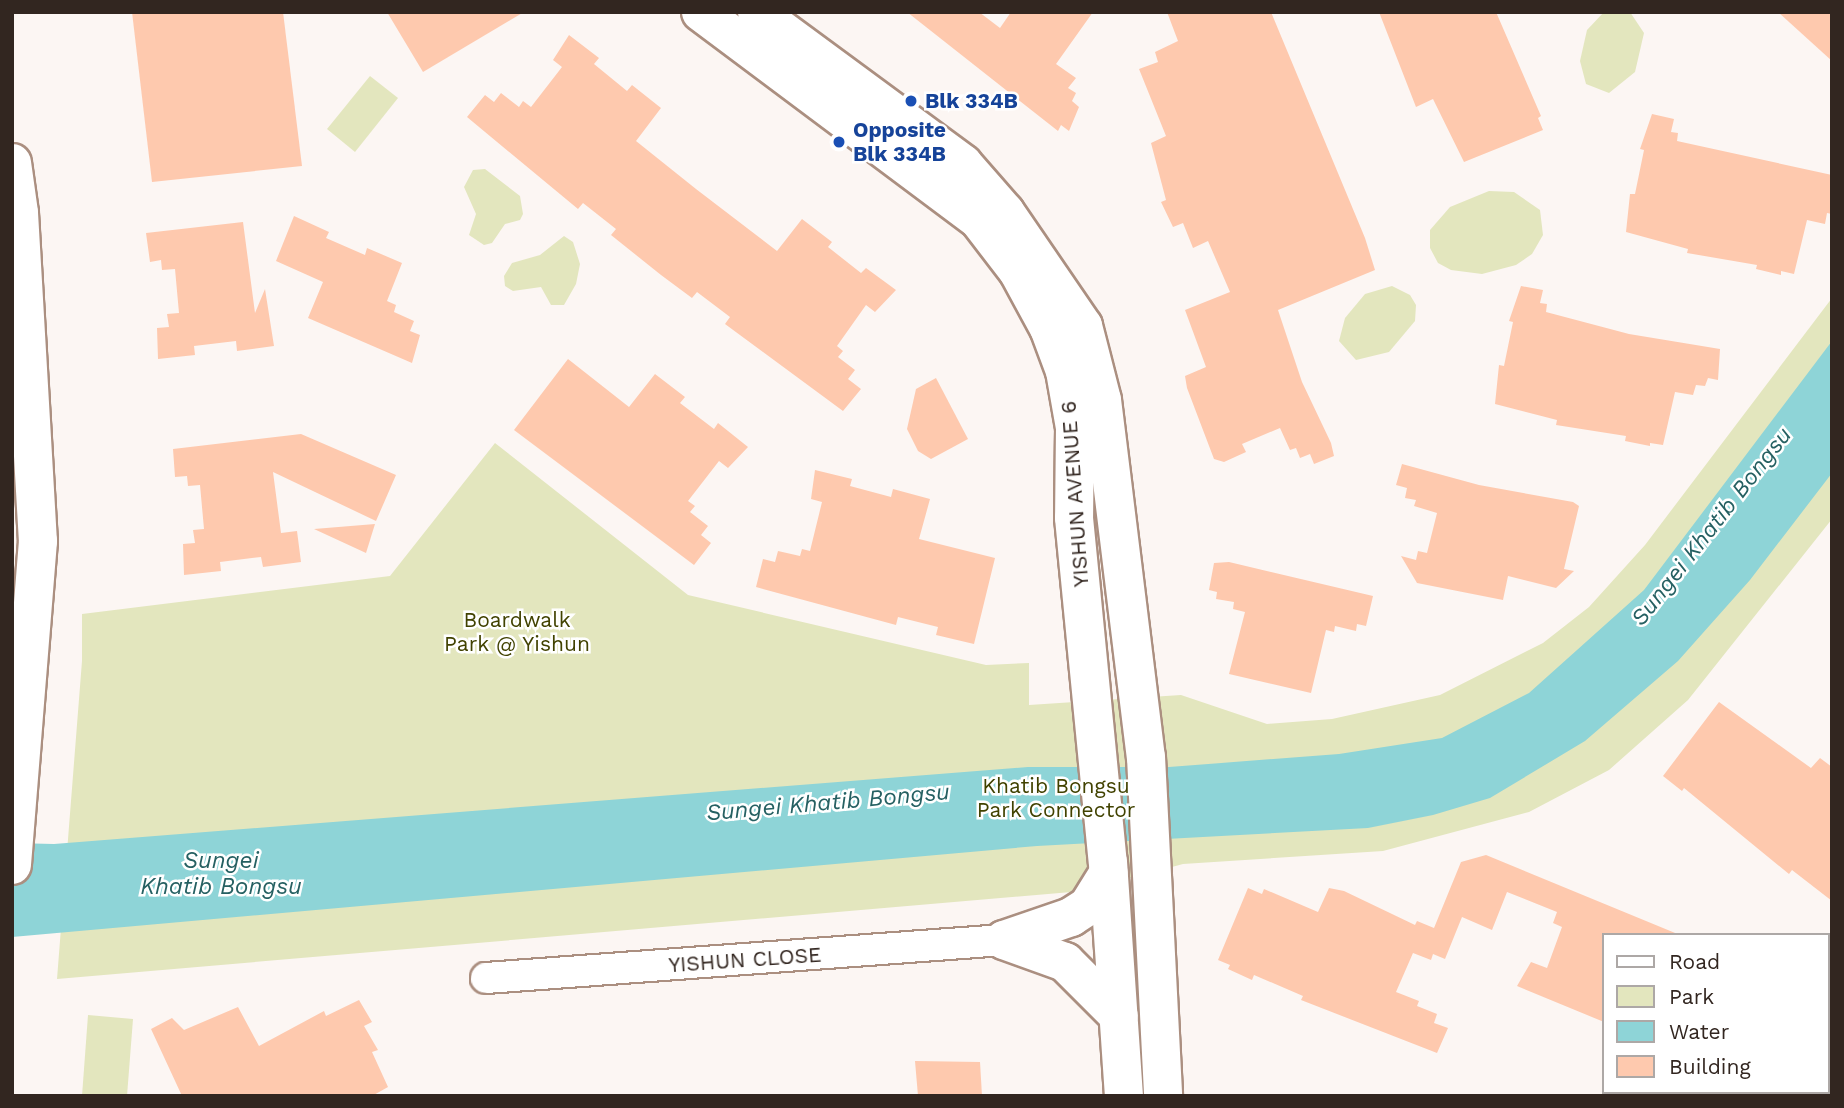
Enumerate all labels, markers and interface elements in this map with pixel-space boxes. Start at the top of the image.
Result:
place label: Blk 334B [925,88,1018,114]
marker: Blk 334B [903,93,919,109]
place label: Opposite Blk 334B [853,117,946,167]
marker: Opposite Blk 334B [831,134,847,150]
street label: YISHUN AVENUE 6 [1056,400,1094,588]
water label: Sungei Khatib Bongsu [1626,422,1798,632]
park label: Boardwalk Park @ Yishun [443,607,591,657]
park label: Khatib Bongsu Park Connector [976,773,1136,823]
water label: Sungei Khatib Bongsu [705,779,951,827]
water label: Sungei Khatib Bongsu [140,847,302,901]
legend [1602,933,1830,1094]
street label: YISHUN CLOSE [668,942,822,978]
text: Road [1669,949,1720,974]
text: Park [1669,984,1714,1009]
text: Water [1669,1019,1729,1044]
text: Building [1669,1054,1751,1079]

